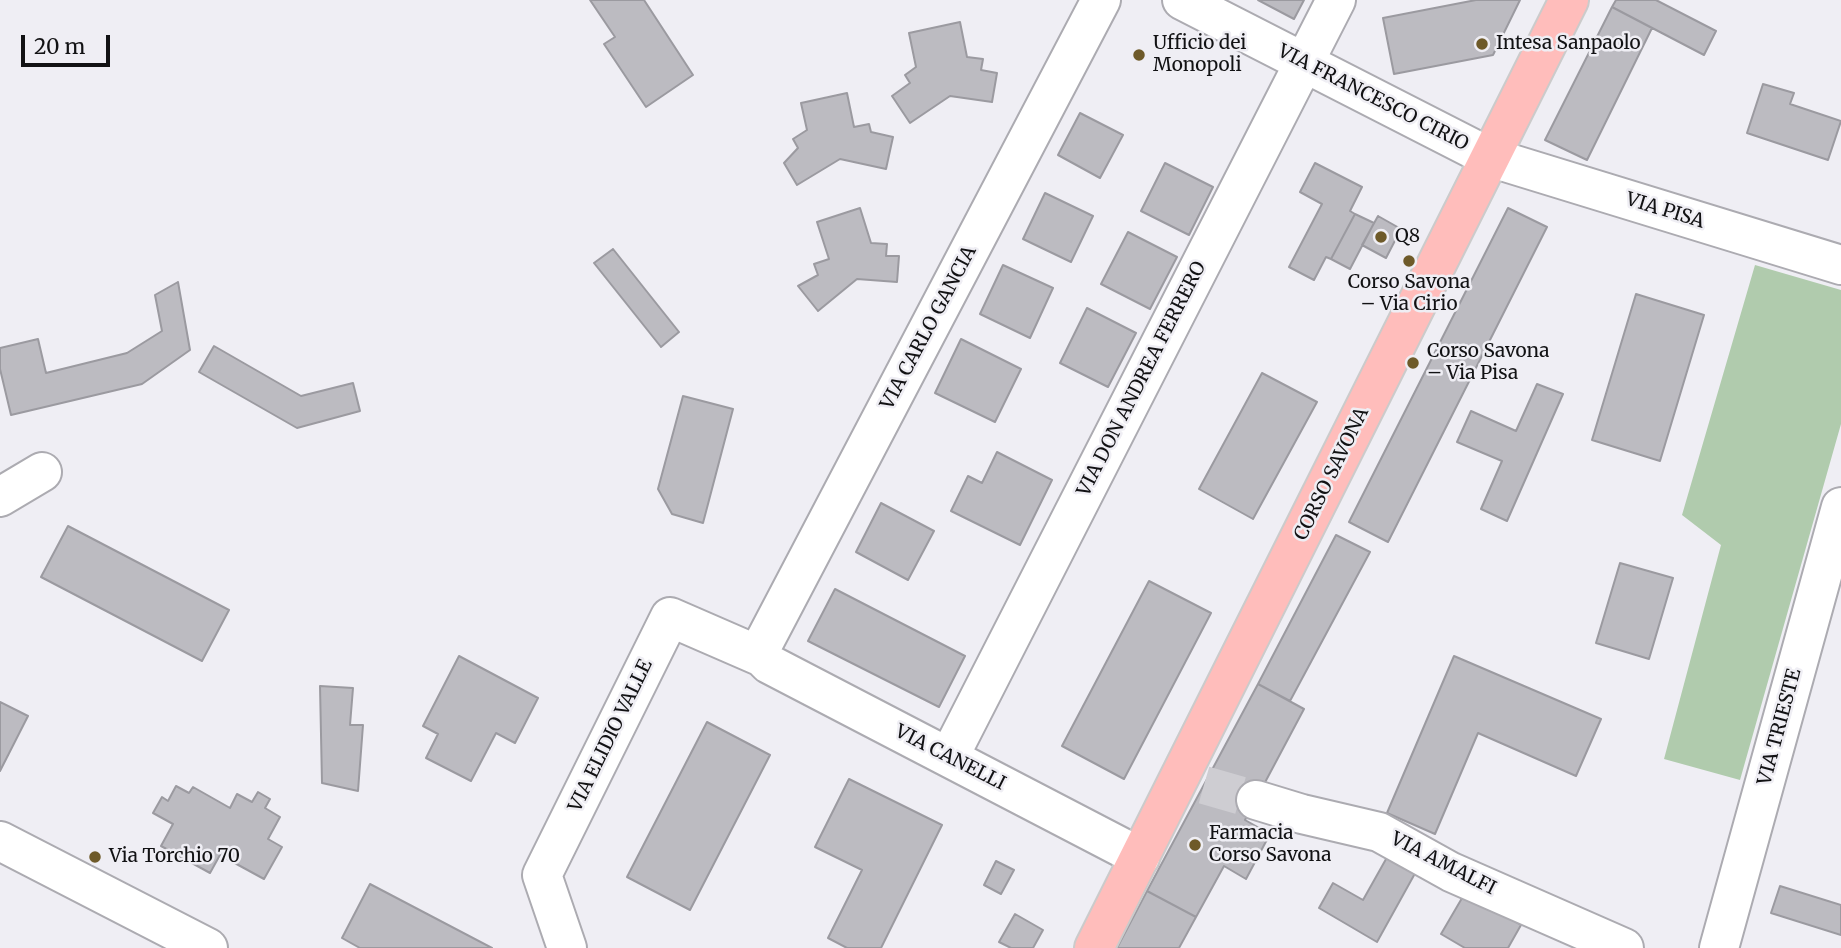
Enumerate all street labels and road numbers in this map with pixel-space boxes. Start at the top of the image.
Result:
street label: VIA FRANCESCO CIRIO [1274,40,1472,156]
street label: VIA PISA [1623,188,1707,234]
street label: VIA CARLO GANCIA [876,242,982,414]
street label: VIA DON ANDREA FERRERO [1073,258,1211,500]
street label: CORSO SAVONA [1290,404,1374,544]
street label: VIA ELIDIO VALLE [564,656,658,816]
street label: VIA TRIESTE [1753,666,1807,788]
street label: VIA CANELLI [891,720,1009,796]
street label: VIA AMALFI [1387,828,1499,900]

